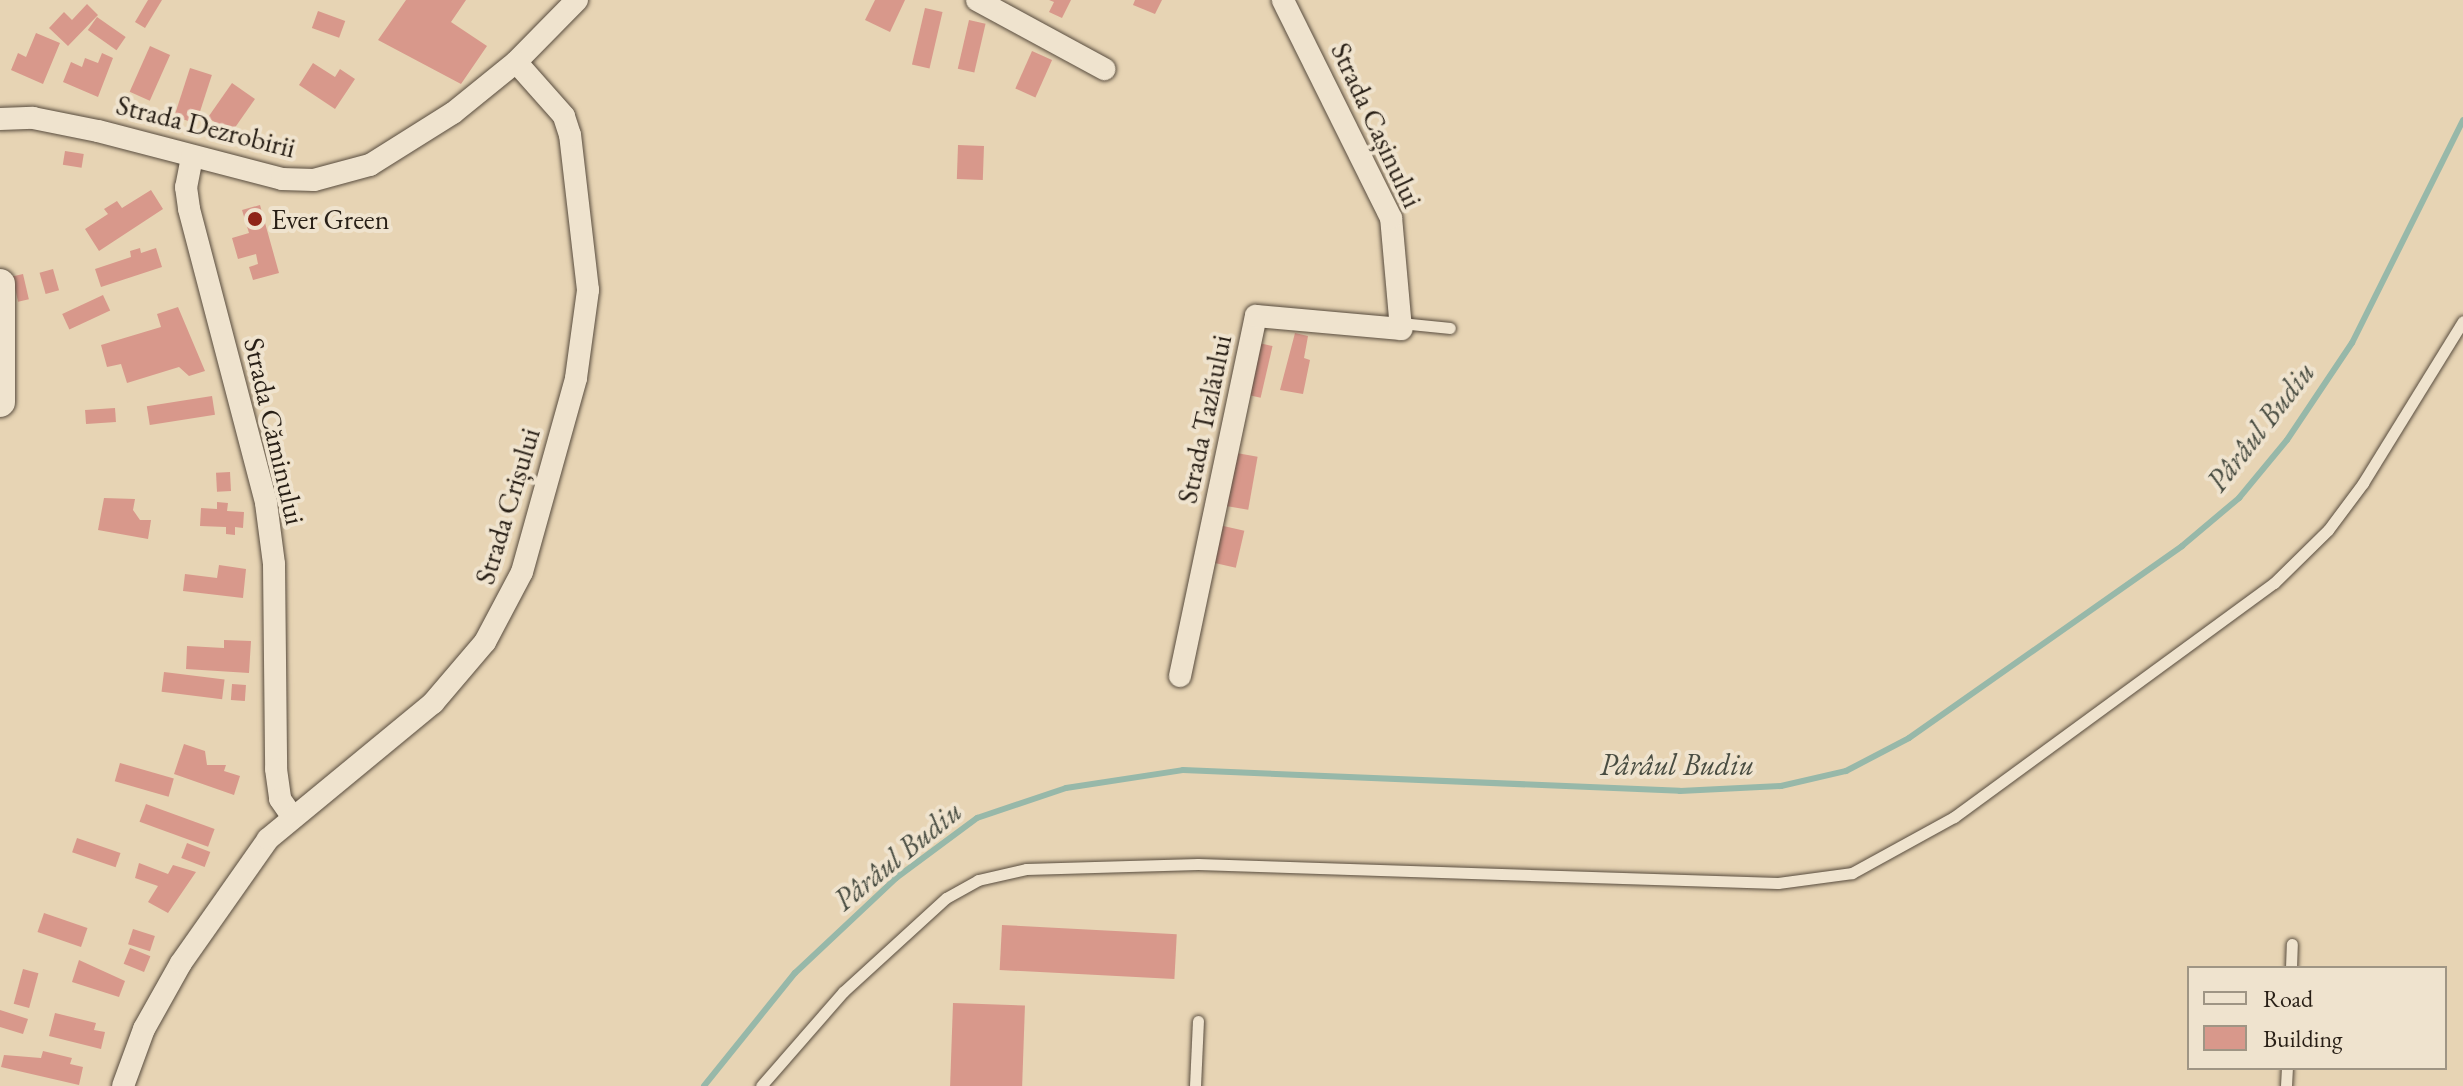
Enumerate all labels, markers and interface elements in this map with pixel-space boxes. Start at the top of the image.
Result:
street label: Strada Cașinului [1324,37,1430,213]
street label: Strada Dezrobirii [113,88,299,164]
place label: Ever Green [271,202,389,236]
marker: Ever Green [246,210,264,228]
street label: Strada Tazlăului [1170,332,1238,506]
street label: Strada Căminului [237,334,313,528]
water label: Pârâul Budiu [2199,355,2323,499]
street label: Strada Crișului [467,424,547,588]
water label: Pârâul Budiu [1600,747,1754,783]
water label: Pârâul Budiu [827,793,969,919]
legend [2187,966,2447,1070]
text: Road [2263,983,2313,1014]
text: Building [2263,1023,2343,1054]

